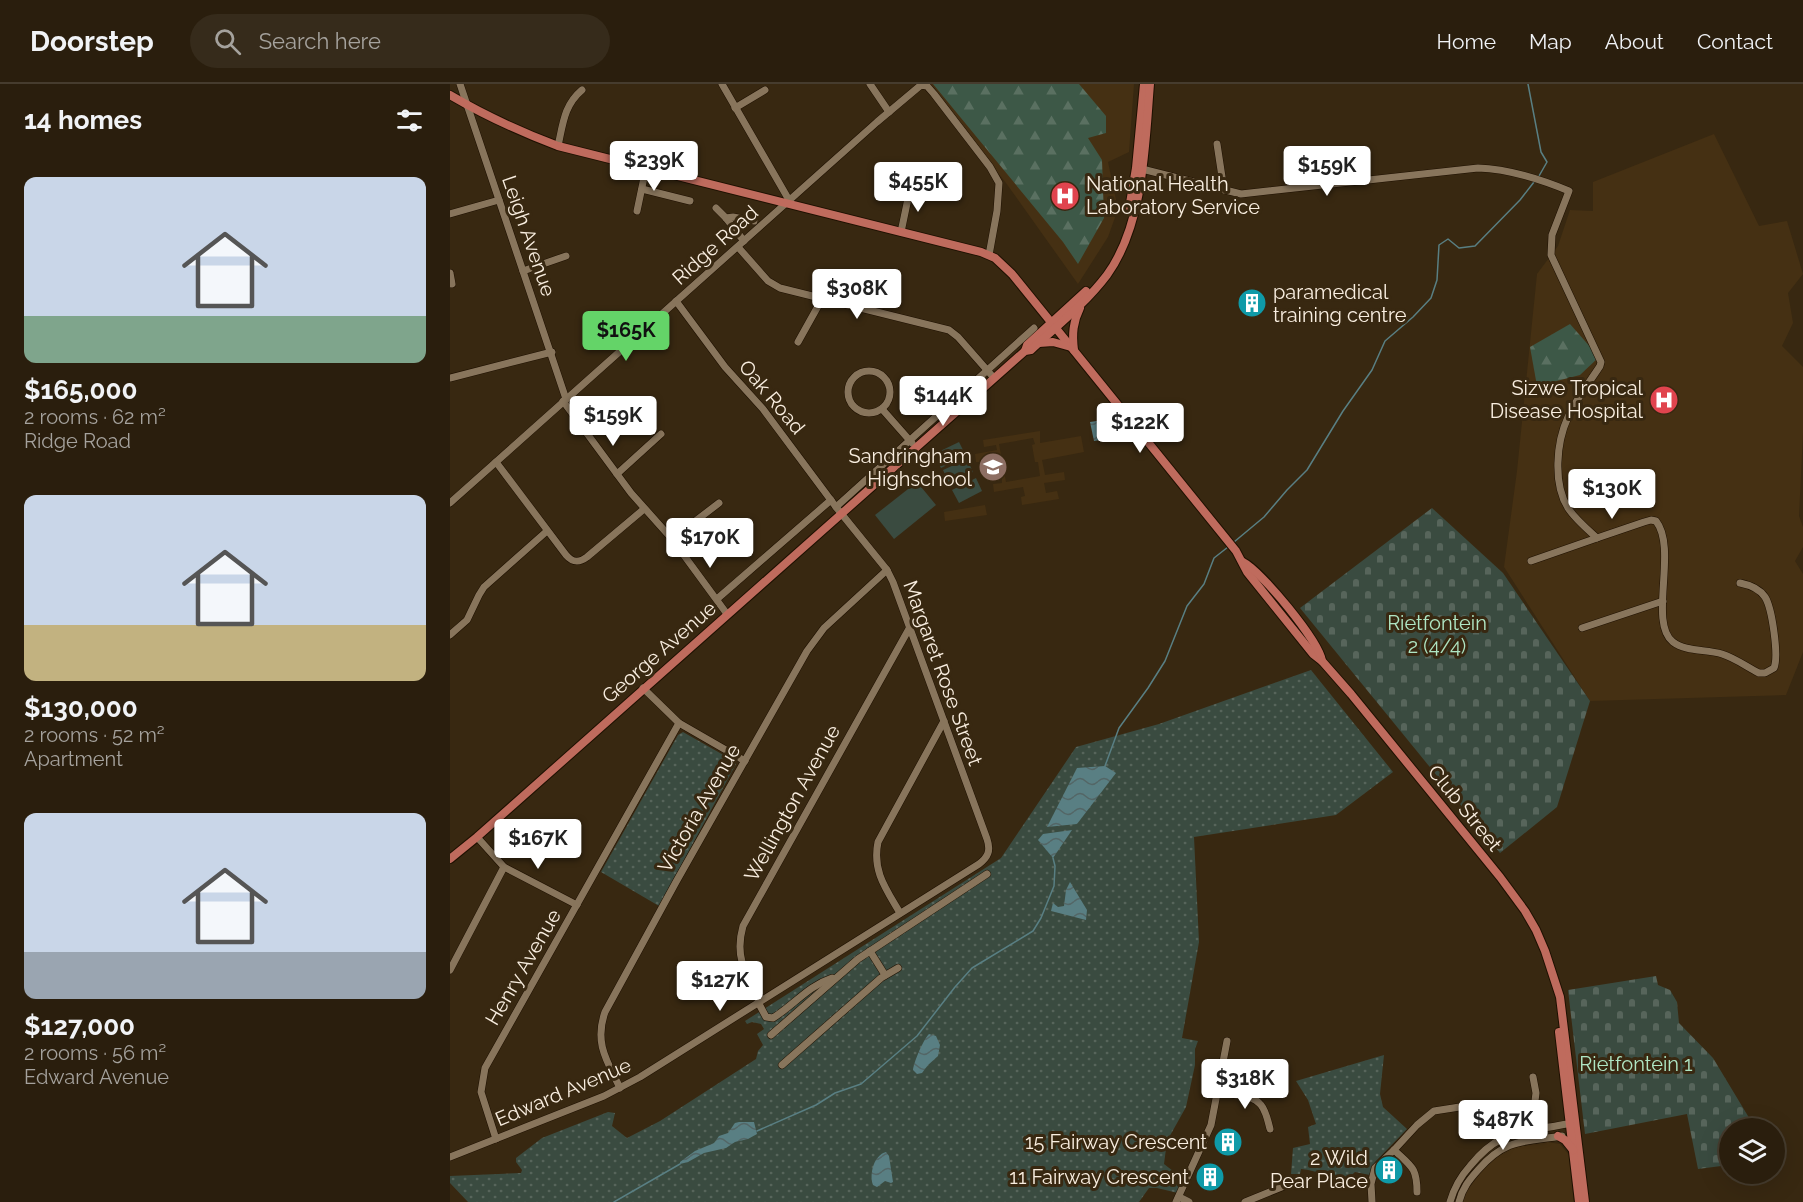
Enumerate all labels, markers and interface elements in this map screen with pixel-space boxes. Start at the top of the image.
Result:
search box [190,14,610,68]
text: Doorstep [30,25,154,58]
icon: search [211,25,244,58]
text: Search here [259,28,381,54]
text: Home [1437,29,1496,54]
text: Map [1529,29,1572,54]
text: About [1605,29,1664,54]
text: Contact [1697,29,1773,54]
icon: filters [393,104,426,137]
text: 14 homes [24,105,142,135]
pin: $239K [612,141,696,192]
pin: $159K [1285,146,1369,197]
text: $239K [624,148,684,172]
text: $159K [1298,153,1356,177]
pin: $455K [876,162,960,213]
text: $455K [888,169,948,193]
street label: Leigh Avenue [497,172,561,300]
place label: National Health Laboratory Service [1086,172,1260,219]
hospital icon: National Health Laboratory Service [1049,180,1081,212]
street label: Ridge Road [667,200,763,290]
icon: home [171,216,279,324]
pin: $308K [815,269,899,320]
text: $308K [826,276,888,300]
place label: paramedical training centre [1273,280,1407,327]
building icon: paramedical training centre [1236,287,1268,319]
pin: $165K [584,311,668,362]
text: $165K [596,318,656,342]
street label: Oak Road [734,355,810,439]
text: $165,000 [24,375,137,405]
pin: $144K [901,376,985,427]
place label: Sizwe Tropical Disease Hospital [1490,376,1644,423]
text: $144K [914,383,972,407]
hospital icon: Sizwe Tropical Disease Hospital [1648,384,1680,416]
pin: $159K [571,396,655,447]
text: $159K [584,403,642,427]
pin: $122K [1098,403,1182,454]
text: 2 rooms · 62 m² [24,405,166,429]
text: $122K [1111,410,1169,434]
text: Ridge Road [24,429,131,453]
place label: Sandringham Highschool [849,444,973,491]
school or university icon: Sandringham Highschool [977,451,1009,483]
pin: $130K [1570,469,1654,520]
text: $130K [1582,476,1642,500]
pin: $170K [668,518,752,569]
text: $170K [680,525,740,549]
icon: home [171,534,279,642]
street label: Margaret Rose Street [898,577,988,769]
street label: George Avenue [597,596,721,708]
park label: Rietfontein 2 (4/4) [1387,611,1487,658]
text: $130,000 [24,693,138,723]
street label: Wellington Avenue [739,720,845,885]
text: 2 rooms · 52 m² [24,723,165,747]
street label: Victoria Avenue [653,739,746,876]
text: Apartment [24,747,123,771]
street label: Club Street [1423,760,1507,856]
pin: $167K [496,819,580,870]
text: $167K [508,826,568,850]
icon: home [171,852,279,960]
street label: Henry Avenue [480,905,566,1029]
pin: $127K [678,961,762,1012]
text: $127K [691,968,749,992]
text: $127,000 [24,1011,135,1041]
text: 2 rooms · 56 m² [24,1041,166,1065]
park label: Rietfontein 1 [1579,1052,1693,1076]
street label: Edward Avenue [492,1053,635,1131]
pin: $318K [1203,1059,1287,1110]
text: Edward Avenue [24,1065,169,1089]
text: $318K [1215,1066,1275,1090]
pin: $487K [1461,1100,1545,1151]
text: $487K [1473,1107,1533,1131]
map controls [1719,1118,1785,1184]
button: layers [1719,1118,1785,1184]
building icon: 15 Fairway Crescent [1212,1126,1244,1158]
place label: 15 Fairway Crescent [1025,1130,1207,1154]
place label: 2 Wild Pear Place [1270,1146,1368,1193]
building icon: 2 Wild Pear Place [1373,1154,1405,1186]
building icon: 11 Fairway Crescent [1194,1161,1226,1193]
place label: 11 Fairway Crescent [1009,1165,1189,1189]

